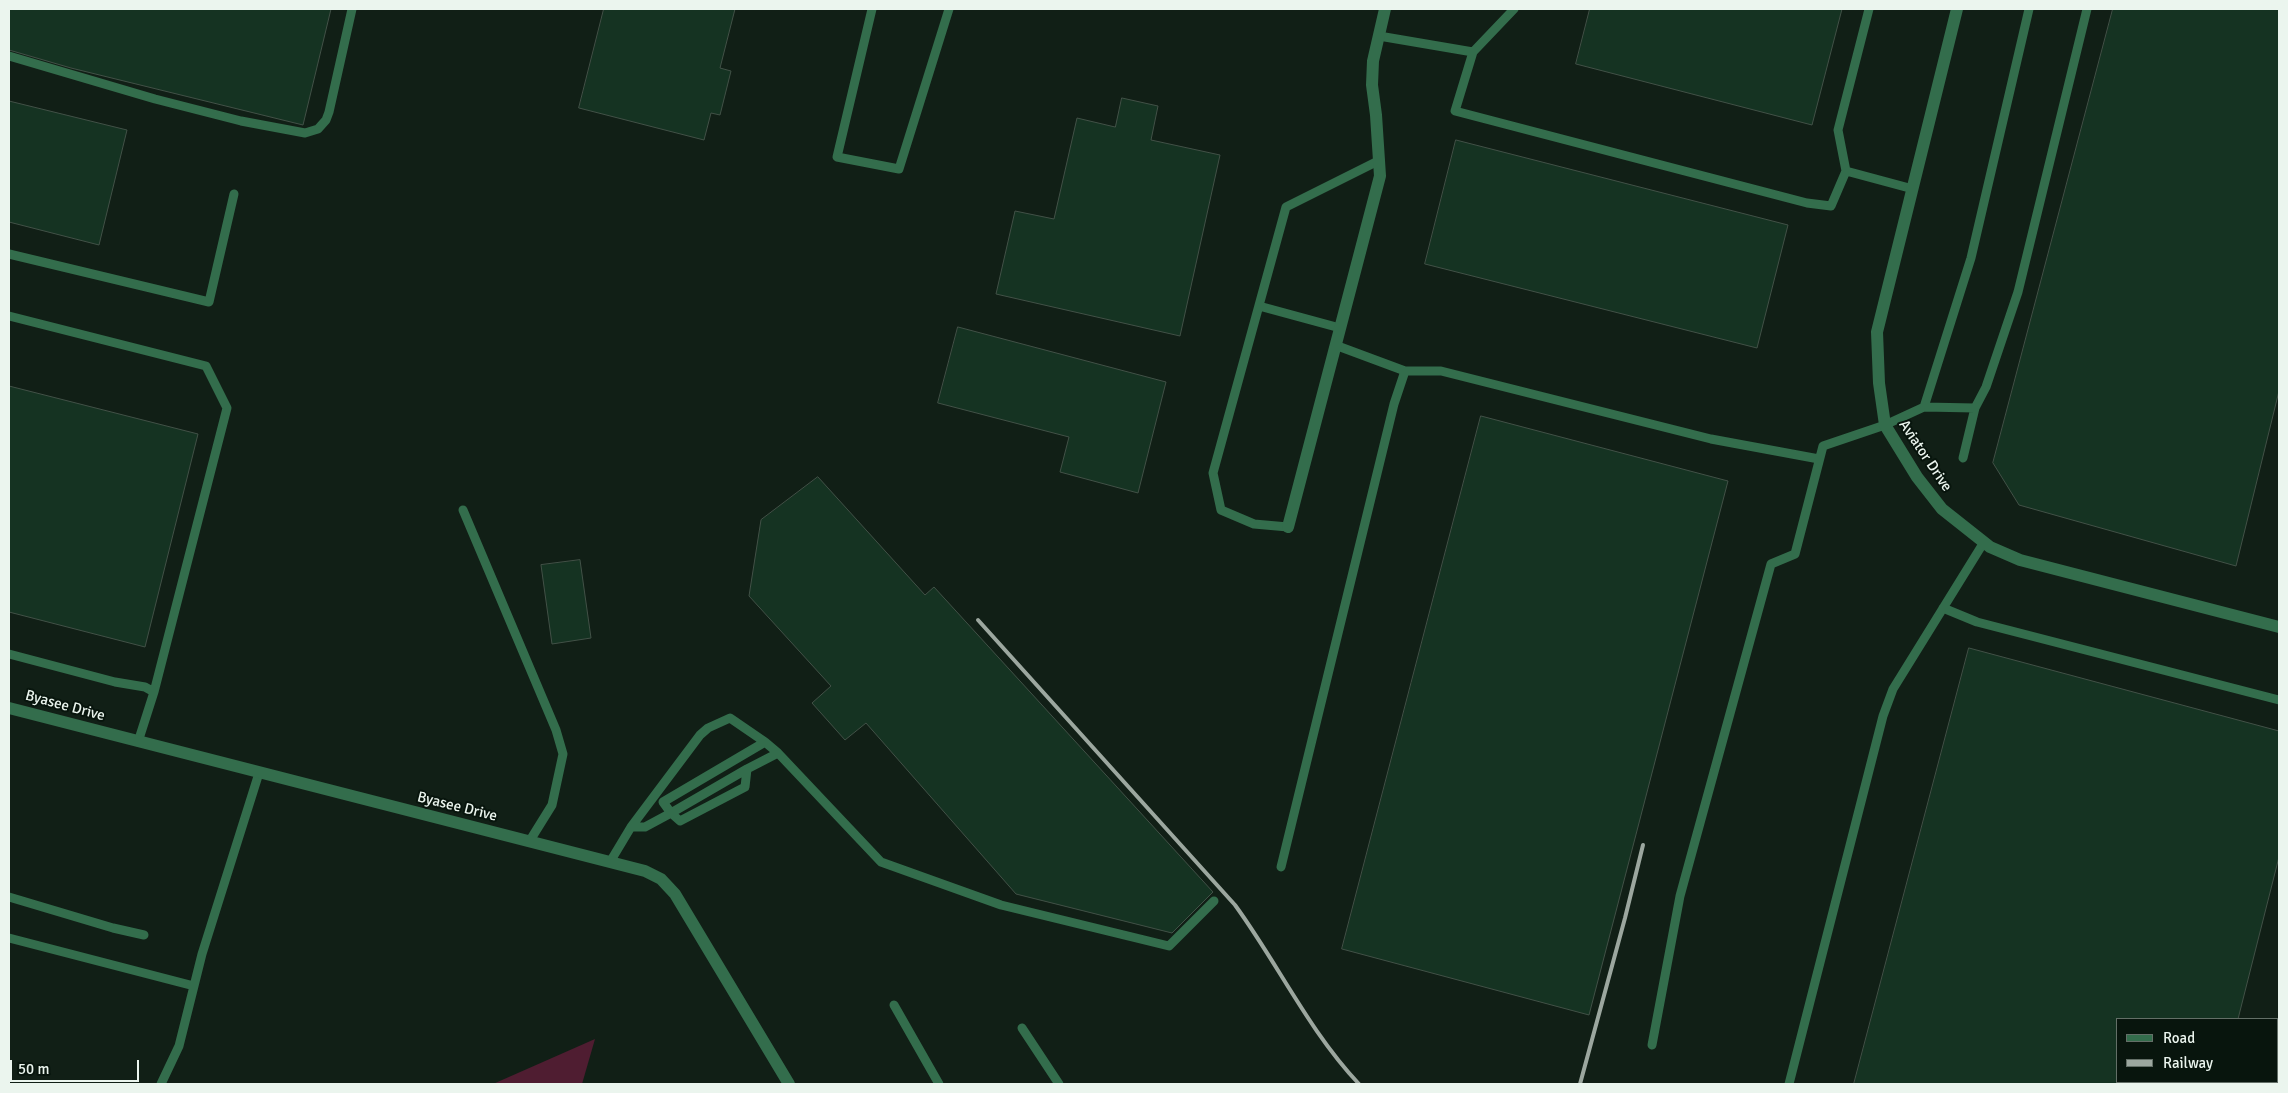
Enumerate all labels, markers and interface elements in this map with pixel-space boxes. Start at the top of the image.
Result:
street label: Aviator Drive [1895,417,1955,495]
street label: Byasee Drive [23,687,107,725]
street label: Byasee Drive [415,788,499,826]
legend [2116,1018,2278,1083]
text: Road [2163,1029,2195,1047]
scale bar [12,1050,141,1082]
text: Railway [2163,1054,2213,1072]
text: 50 m [18,1060,49,1078]

